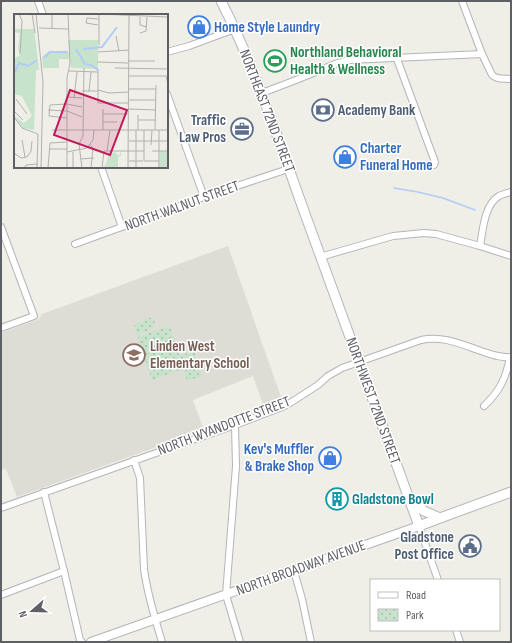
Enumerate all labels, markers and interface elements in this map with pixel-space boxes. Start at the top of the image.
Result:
inset map [14,14,168,168]
shop icon: Home Style Laundry [186,14,212,40]
place label: Home Style Laundry [214,18,321,37]
place label: Northland Behavioral Health & Wellness [290,43,402,79]
street label: NORTHEAST 72ND STREET [235,47,299,175]
sports icon: Northland Behavioral Health & Wellness [262,48,288,74]
bank icon: Academy Bank [310,97,336,123]
place label: Academy Bank [337,101,416,120]
place label: Traffic Law Pros [179,111,226,147]
office icon: Traffic Law Pros [229,116,255,142]
place label: Charter Funeral Home [360,139,433,175]
shop icon: Charter Funeral Home [332,144,358,170]
street label: NORTH WALNUT STREET [122,176,242,236]
street label: NORTHWEST 72ND STREET [341,335,405,467]
place label: Linden West Elementary School [150,337,249,373]
school or university icon: Linden West Elementary School [121,342,147,368]
street label: NORTH WYANDOTTE STREET [155,392,293,460]
place label: Kev's Muffler & Brake Shop [244,440,314,476]
shop icon: Kev's Muffler & Brake Shop [317,445,343,471]
building icon: Gladstone Bowl [324,486,350,512]
place label: Gladstone Bowl [352,490,434,509]
place label: Gladstone Post Office [394,528,454,564]
public building icon: Gladstone Post Office [457,533,483,559]
street label: NORTH BROADWAY AVENUE [234,536,368,600]
legend [370,579,500,631]
text: Road [406,588,426,603]
north arrow [12,591,52,631]
text: Park [406,608,424,623]
text: N [16,609,30,619]

